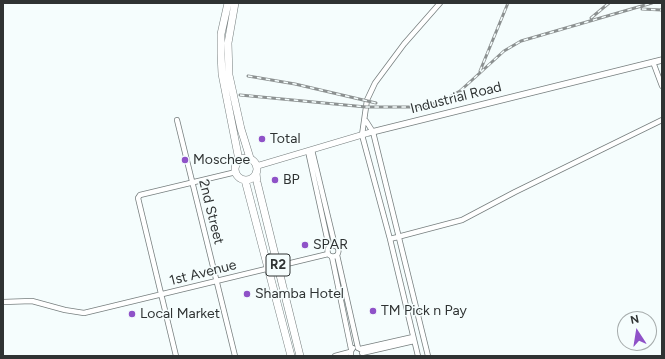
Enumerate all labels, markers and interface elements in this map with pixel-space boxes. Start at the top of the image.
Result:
street label: Industrial Road [409,79,503,117]
place label: Total [270,131,300,147]
marker: Total [257,134,267,144]
place label: Moschee [193,152,250,168]
marker: Moschee [180,155,190,165]
place label: BP [283,172,300,188]
marker: BP [270,175,280,185]
street label: 2nd Street [195,178,227,246]
place label: SPAR [313,237,348,253]
marker: SPAR [300,240,310,250]
road number: R2 [266,254,290,276]
street label: 1st Avenue [168,257,238,289]
place label: Shamba Hotel [255,286,344,302]
marker: Shamba Hotel [242,289,252,299]
place label: TM Pick n Pay [381,303,467,319]
place label: Local Market [140,306,220,322]
marker: TM Pick n Pay [368,306,378,316]
marker: Local Market [127,309,137,319]
north arrow [617,311,657,351]
text: N [629,313,640,327]

